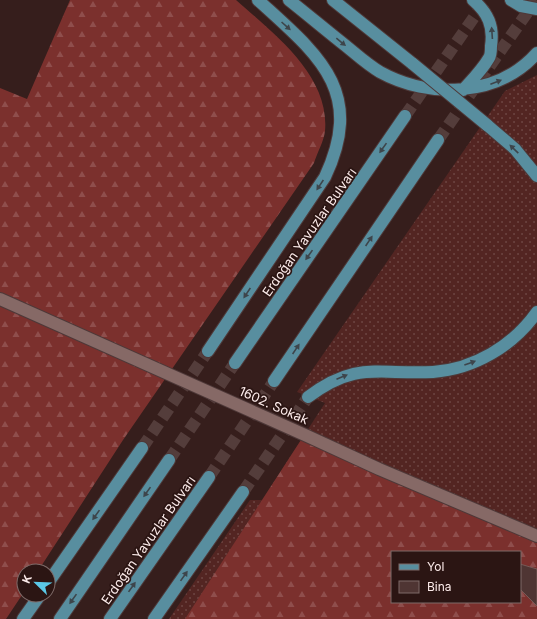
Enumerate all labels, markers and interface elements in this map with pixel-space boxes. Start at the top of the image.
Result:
one-way arrow [281,22,292,31]
one-way arrow [489,26,495,39]
one-way arrow [336,38,347,46]
one-way arrow [491,79,503,85]
one-way arrow [379,143,387,153]
one-way arrow [509,144,519,153]
street label: Erdoğan Yavuzlar Bulvarı [259,165,359,299]
one-way arrow [316,180,324,190]
one-way arrow [365,236,373,246]
one-way arrow [305,250,313,260]
one-way arrow [243,287,251,298]
one-way arrow [292,343,300,354]
one-way arrow [464,360,476,366]
one-way arrow [336,374,347,380]
street label: 1602. Sokak [237,383,311,427]
street label: Erdoğan Yavuzlar Bulvarı [98,473,198,607]
one-way arrow [143,487,151,498]
one-way arrow [92,510,100,520]
legend [391,551,521,603]
text: Yol [427,559,444,574]
north arrow [16,563,56,603]
one-way arrow [180,570,188,581]
text: K [19,573,35,585]
text: Bina [427,579,452,594]
one-way arrow [128,582,136,592]
one-way arrow [69,594,77,605]

